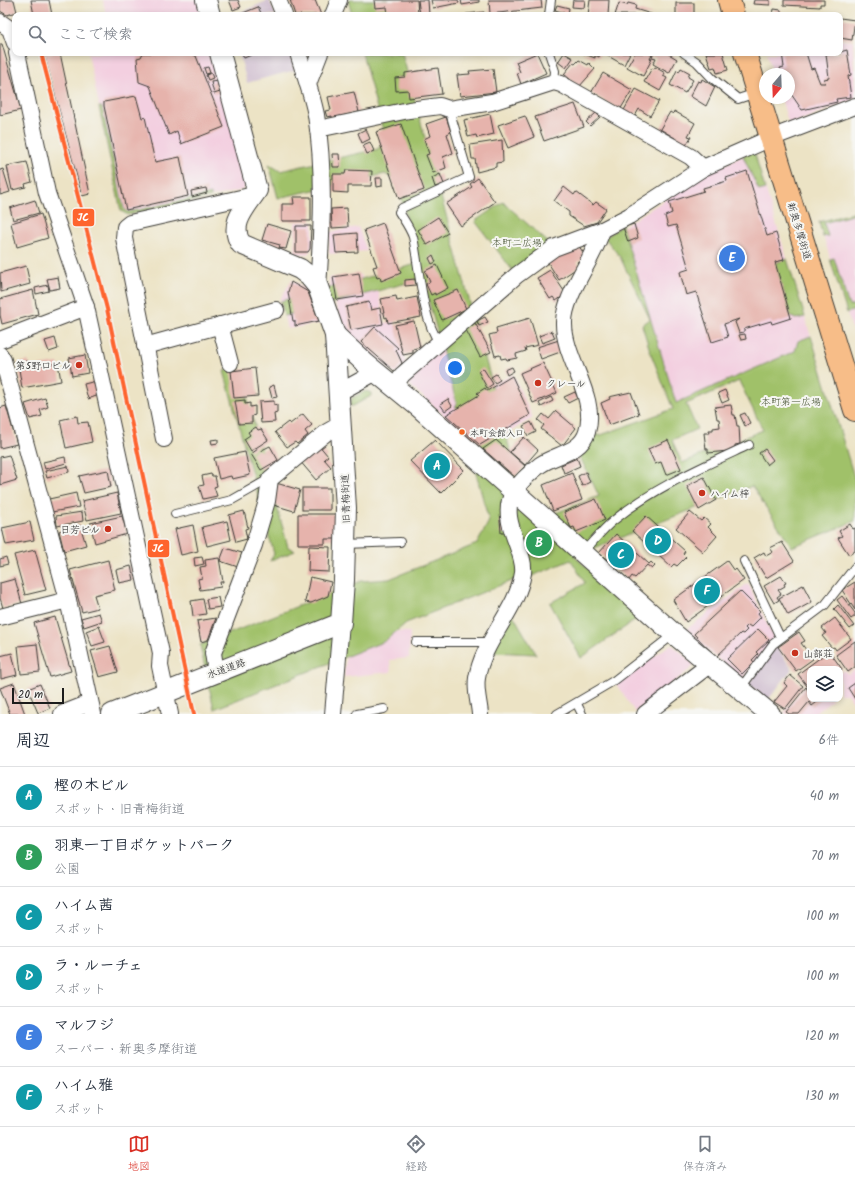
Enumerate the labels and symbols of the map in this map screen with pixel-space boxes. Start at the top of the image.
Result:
north arrow [759,68,795,104]
street label: 新奥多摩街道 [783,200,815,262]
line badge: JC [72,208,95,227]
text: JC [77,209,89,227]
park label: 本町二広場 [492,235,542,251]
pin: E [719,243,745,273]
place label: 第5野口ビル [16,358,71,374]
your location [445,358,465,378]
marker: 第5野口ビル [74,360,84,370]
place label: クレール [546,376,586,392]
marker: クレール [533,378,543,388]
park label: 本町第一広場 [761,394,821,410]
place label: 本町会館入口 [470,426,524,441]
marker: 本町会館入口 [457,427,467,437]
pin: A [424,451,450,481]
street label: 旧青梅街道 [337,474,355,524]
place label: ハイム梓 [710,486,750,502]
marker: ハイム梓 [697,488,707,498]
place label: 日芳ビル [60,522,100,538]
marker: 日芳ビル [103,524,113,534]
pin: D [645,526,671,556]
pin: B [526,528,552,558]
line badge: JC [147,539,170,558]
text: JC [152,540,164,558]
pin: C [608,540,634,570]
pin: F [694,576,720,606]
place label: 山部荘 [803,646,833,662]
marker: 山部荘 [790,648,800,658]
street label: 水道道路 [205,655,248,683]
scale bar [12,686,64,705]

